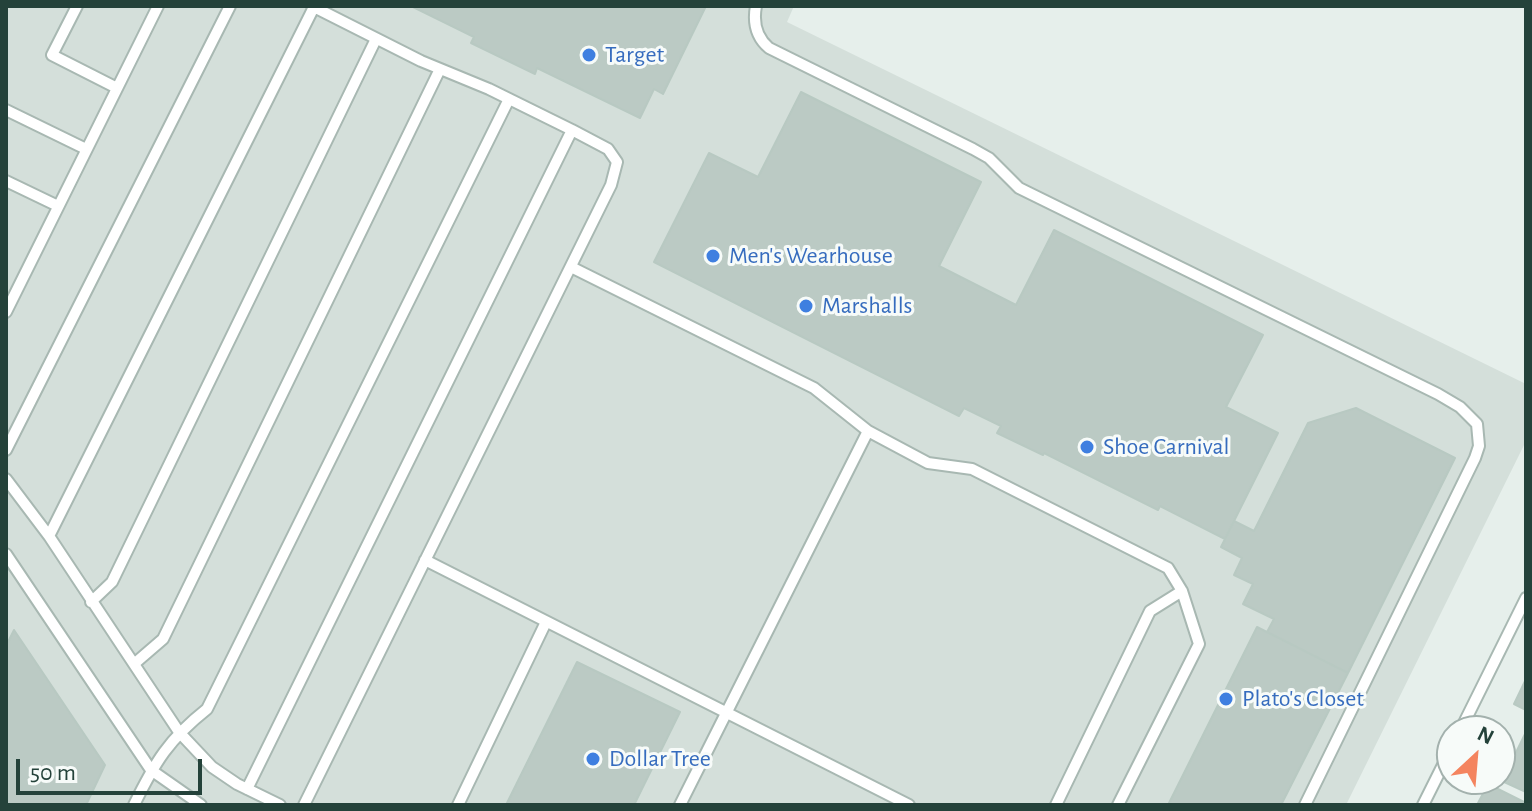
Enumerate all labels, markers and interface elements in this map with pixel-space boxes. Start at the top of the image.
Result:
place label: Target [605,41,664,69]
marker: Target [580,46,598,64]
place label: Men's Wearhouse [729,242,893,270]
marker: Men's Wearhouse [704,247,722,265]
place label: Marshalls [822,292,912,320]
marker: Marshalls [797,297,815,315]
place label: Shoe Carnival [1103,433,1229,461]
marker: Shoe Carnival [1078,438,1096,456]
place label: Plato's Closet [1242,685,1364,713]
marker: Plato's Closet [1217,690,1235,708]
north arrow [1436,715,1516,795]
text: N [1474,722,1497,748]
scale bar [20,743,206,793]
place label: Dollar Tree [609,745,711,773]
marker: Dollar Tree [584,750,602,768]
text: 50 m [30,761,76,785]

